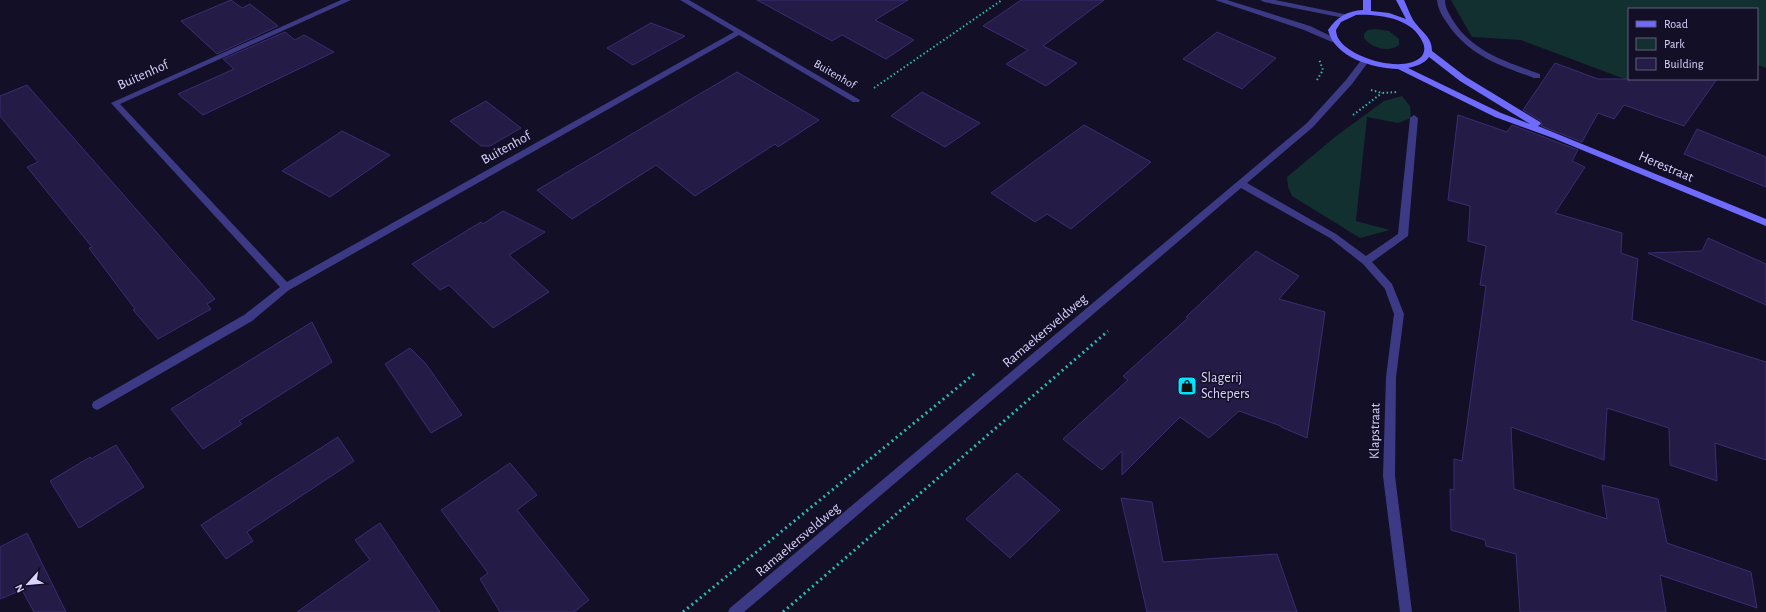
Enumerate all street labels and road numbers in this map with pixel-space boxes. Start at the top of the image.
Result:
street label: Buitenhof [115,57,171,92]
street label: Buitenhof [812,57,859,91]
street label: Buitenhof [479,128,534,167]
street label: Herestraat [1636,149,1696,185]
street label: Ramaekersveldweg [1000,292,1090,370]
street label: Klapstraat [1368,402,1382,459]
street label: Ramaekersveldweg [753,501,843,579]

